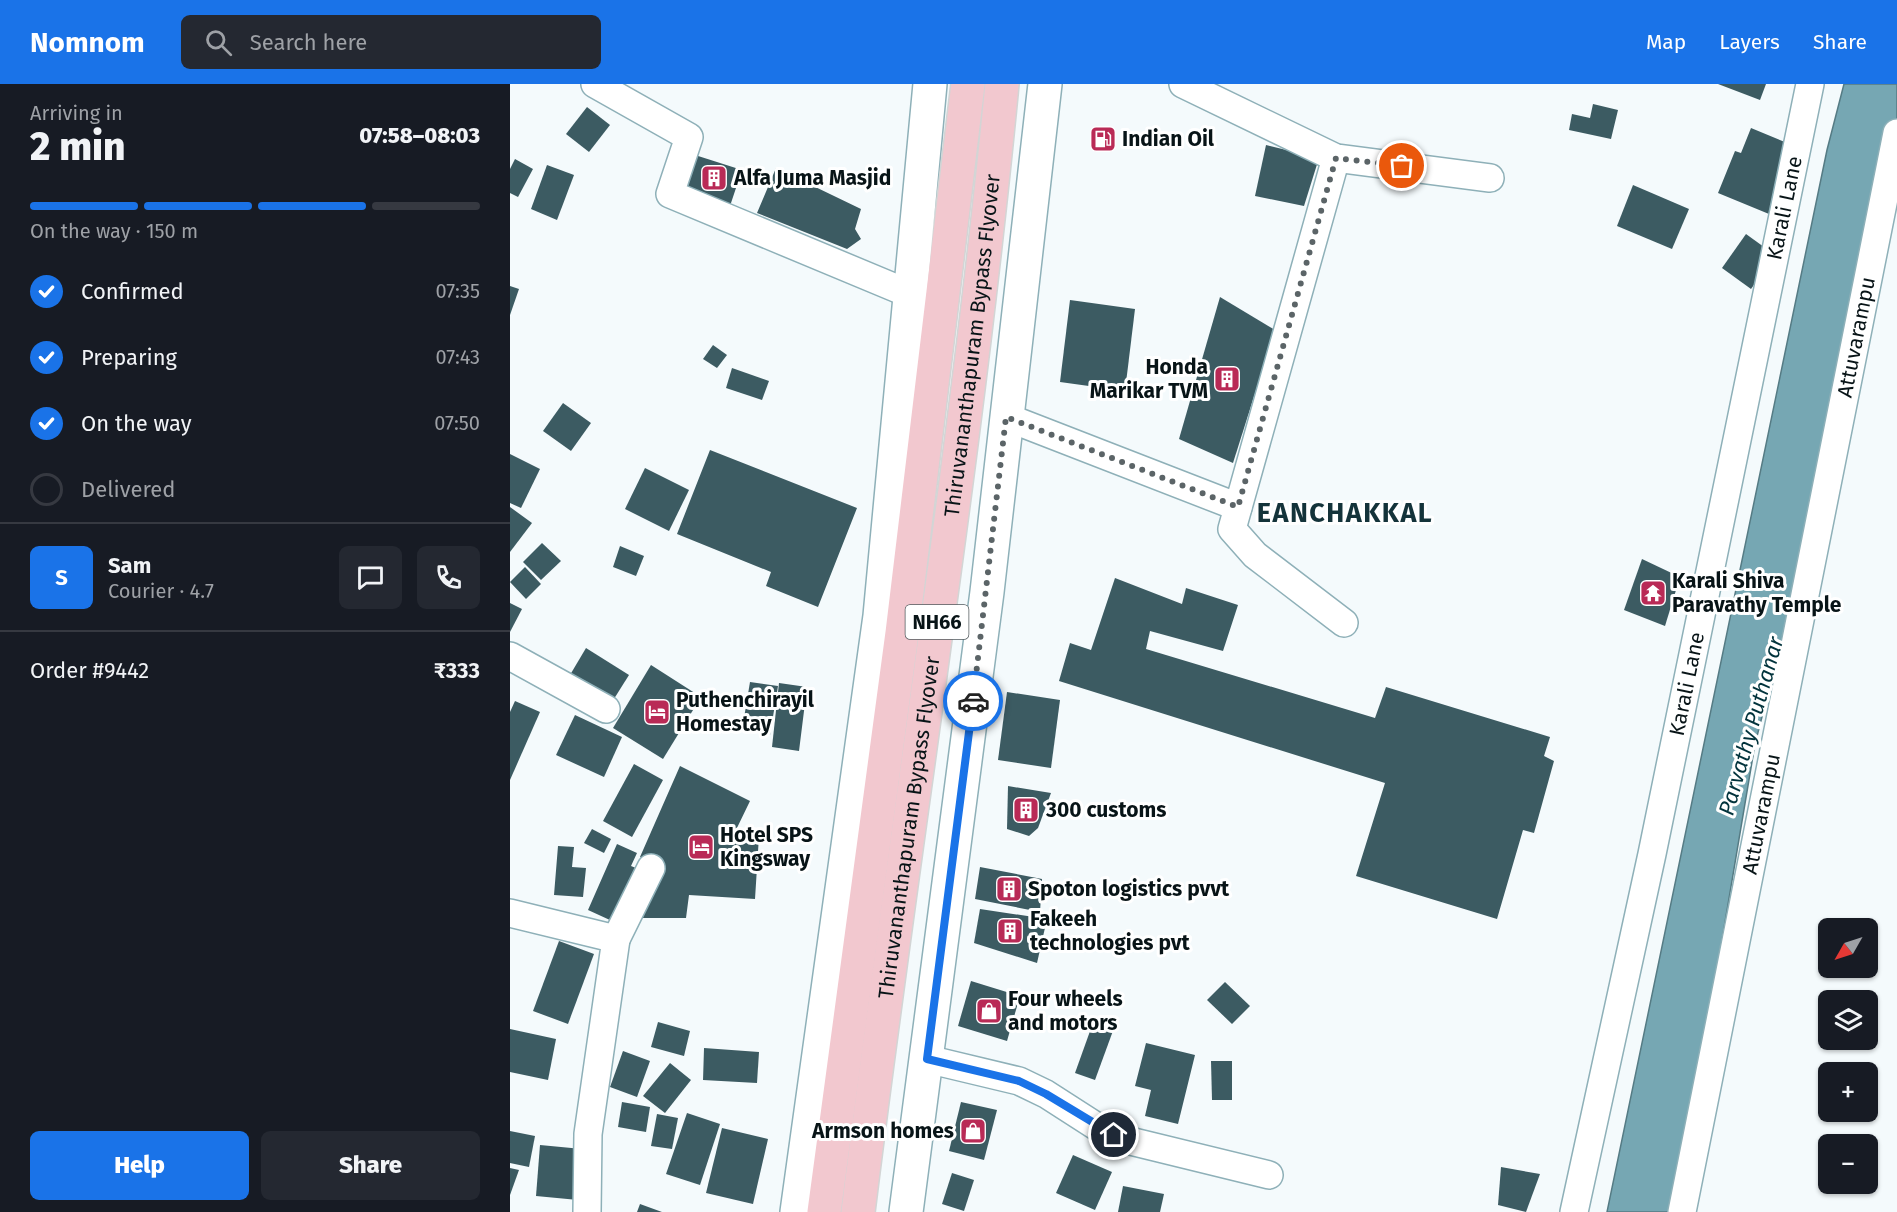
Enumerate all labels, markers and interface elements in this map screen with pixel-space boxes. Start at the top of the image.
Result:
search box [181,15,601,69]
text: Nomnom [30,26,145,59]
icon: search [202,26,235,59]
text: Search here [250,29,367,56]
text: Map [1646,29,1686,55]
text: Layers [1719,29,1780,55]
text: Share [1813,29,1867,55]
text: Arriving in [30,101,123,125]
text: 07:58–08:03 [359,122,480,149]
text: 2 min [30,124,126,170]
fuel station icon: Indian Oil [1088,124,1118,154]
place label: Indian Oil [1122,126,1215,152]
pin [1376,140,1427,191]
icon: bag [1385,149,1418,182]
street label: Karali Lane [1761,154,1808,262]
building icon: Alfa Juma Masjid [699,163,729,193]
place label: Alfa Juma Masjid [733,165,891,191]
street label: Thiruvananthapuram Bypass Flyover [939,173,1006,519]
text: On the way · 150 m [30,219,198,243]
icon: check [30,275,63,308]
street label: Attuvarampu [1832,275,1881,400]
text: Confirmed [81,278,184,305]
text: 07:35 [435,279,480,303]
icon: check [30,341,63,374]
text: Preparing [81,344,177,371]
text: 07:43 [435,345,480,369]
place label: Honda Marikar TVM [1090,354,1208,404]
building icon: Honda Marikar TVM [1212,364,1242,394]
icon: check [30,407,63,440]
text: On the way [81,410,192,437]
text: 07:50 [434,411,480,435]
text: Delivered [81,476,176,503]
district label: EANCHAKKAL [1257,497,1433,529]
button: chat [339,546,402,609]
button: phone [417,546,480,609]
text: Sam [108,552,151,579]
text: S [55,564,68,591]
place label: Karali Shiva Paravathy Temple [1672,568,1842,618]
temple icon: Karali Shiva Paravathy Temple [1638,578,1668,608]
text: Courier · 4.7 [108,579,214,603]
road number: NH66 [906,605,968,639]
street label: Karali Lane [1664,630,1710,738]
water label: Parvathy Puthanar [1713,633,1790,818]
street label: Thiruvananthapuram Bypass Flyover [873,655,946,1000]
text: Order #9442 [30,657,149,684]
text: ₹333 [434,657,480,684]
courier [943,671,1003,731]
icon: car [957,685,990,718]
place label: Puthenchirayil Homestay [676,687,815,737]
hotel icon: Puthenchirayil Homestay [642,697,672,727]
street label: Attuvarampu [1737,751,1786,876]
building icon: 300 customs [1011,795,1041,825]
place label: 300 customs [1045,797,1166,823]
place label: Hotel SPS Kingsway [720,822,813,872]
hotel icon: Hotel SPS Kingsway [686,832,716,862]
building icon: Spoton logistics pvvt [994,874,1024,904]
place label: Spoton logistics pvvt [1028,876,1230,902]
place label: Fakeeh technologies pvt [1030,906,1191,956]
building icon: Fakeeh technologies pvt [995,916,1025,946]
north arrow [1818,918,1878,978]
map controls [1818,918,1878,1194]
place label: Four wheels and motors [1008,986,1123,1036]
button: layers [1818,990,1878,1050]
shop icon: Four wheels and motors [974,996,1004,1026]
button: + [1818,1062,1878,1122]
pin [1088,1109,1139,1160]
shop icon: Armson homes [958,1116,988,1146]
place label: Armson homes [811,1118,954,1144]
icon: home [1097,1118,1130,1151]
button: Help [30,1131,249,1200]
button: Share [261,1131,480,1200]
button: − [1818,1134,1878,1194]

